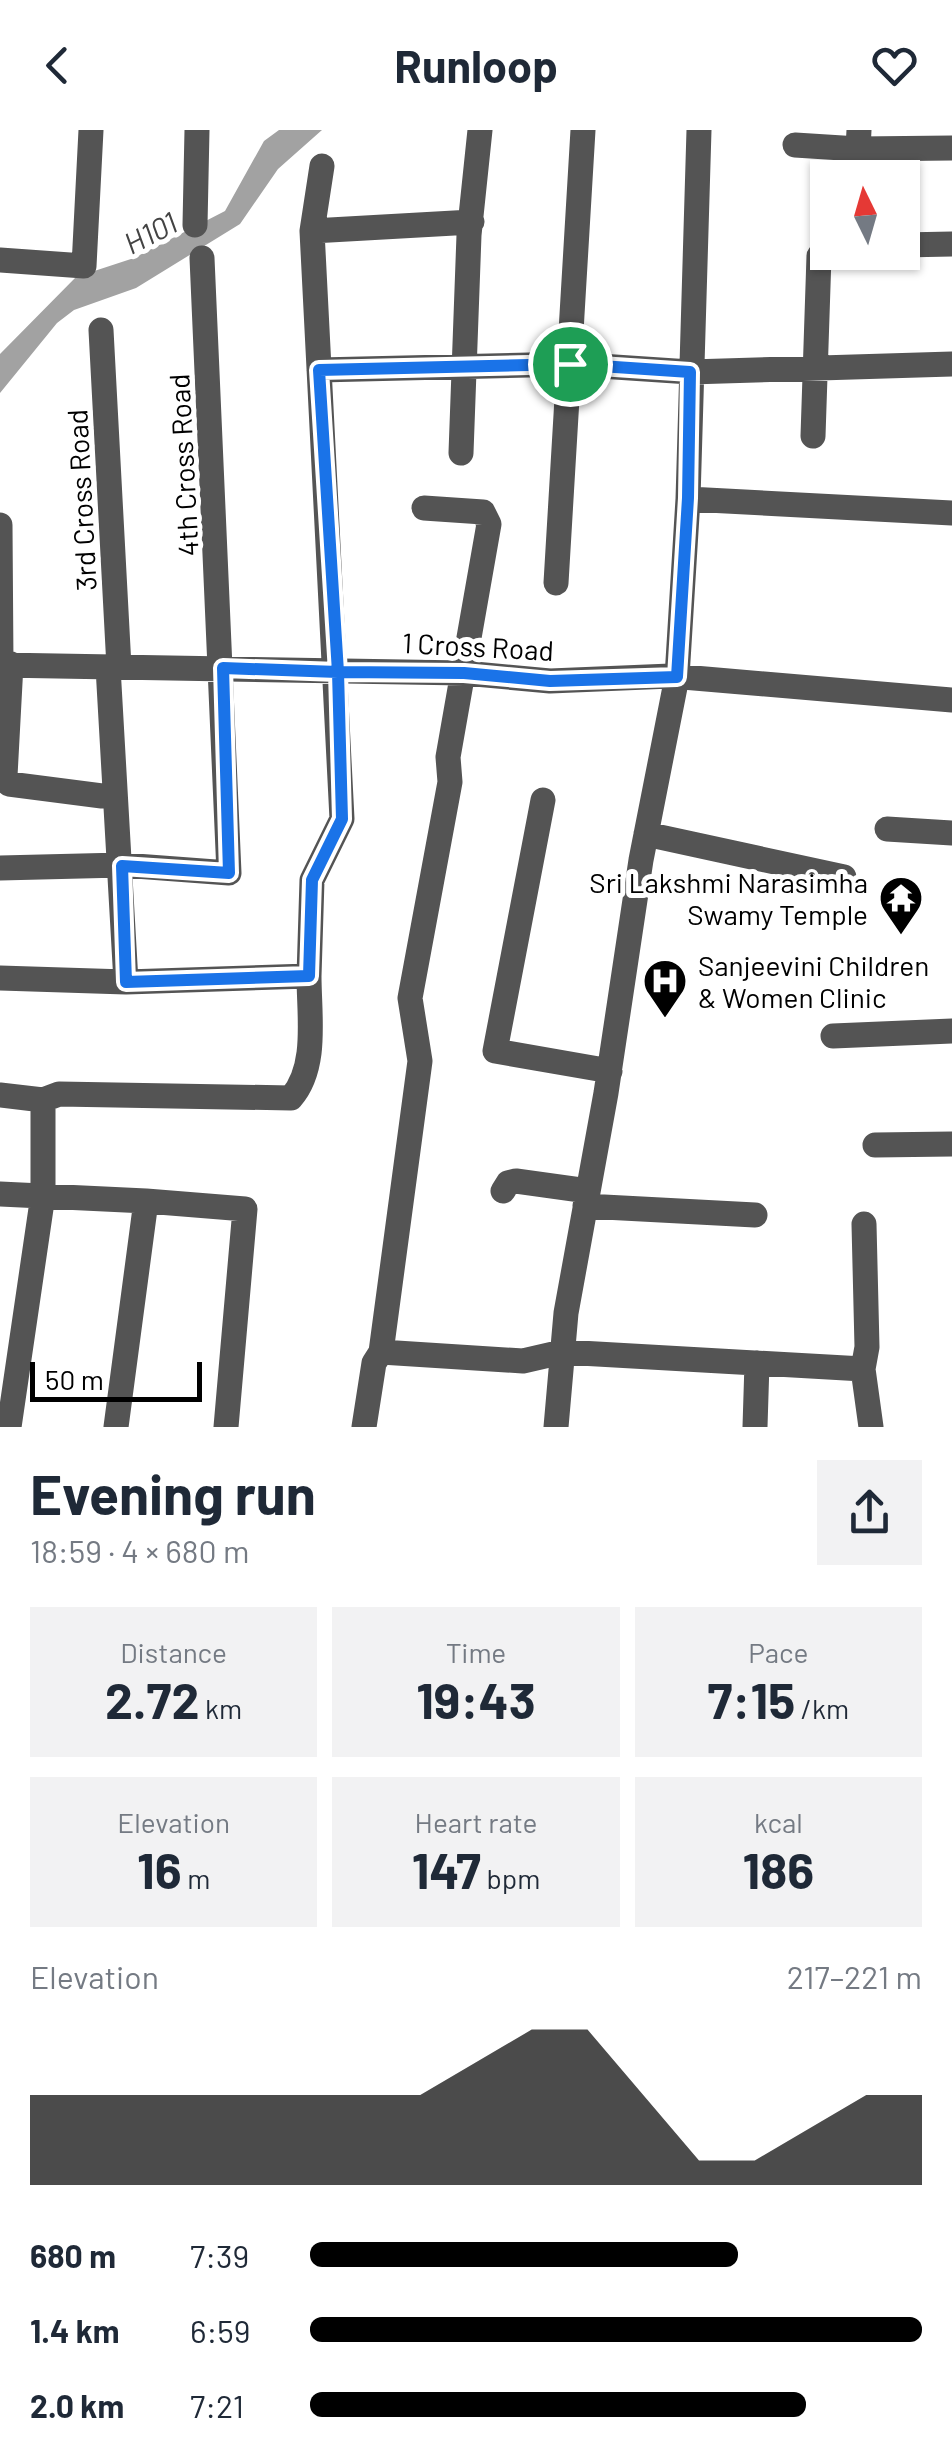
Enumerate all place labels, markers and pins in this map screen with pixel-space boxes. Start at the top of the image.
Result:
pin [528,322,613,407]
place label: Sri Lakshmi Narasimha Swamy Temple [589,865,868,931]
temple icon: Sri Lakshmi Narasimha Swamy Temple [878,875,924,936]
place label: Sanjeevini Children & Women Clinic [698,948,929,1014]
hospital icon: Sanjeevini Children & Women Clinic [642,958,688,1019]

